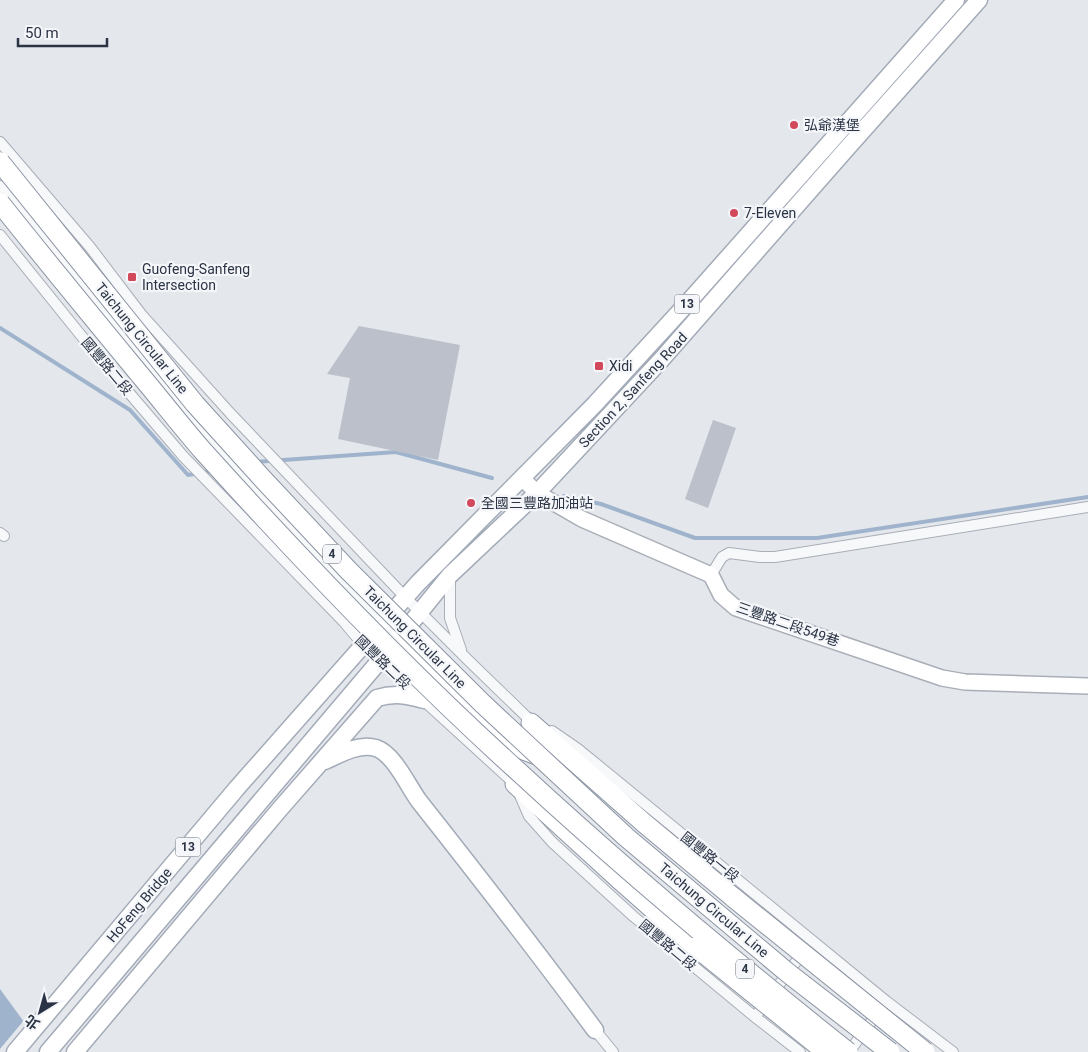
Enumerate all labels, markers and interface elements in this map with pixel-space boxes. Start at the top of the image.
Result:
scale bar [18,15,106,47]
text: 50 m [25,24,59,42]
place label: 弘爺漢堡 [804,117,860,133]
marker: 弘爺漢堡 [788,119,800,131]
place label: 7-Eleven [744,205,796,221]
marker: 7-Eleven [728,207,740,219]
place label: Guofeng-Sanfeng Intersection [142,261,250,293]
marker: Guofeng-Sanfeng Intersection [126,271,138,283]
street label: Taichung Circular Line [92,279,192,397]
road number: 13 [674,294,700,314]
street label: Section 2, Sanfeng Road [576,329,690,451]
street label: 國豐路二段 [78,334,136,398]
place label: Xidi [609,358,632,374]
marker: Xidi [593,360,605,372]
place label: 全國三豐路加油站 [481,495,593,511]
marker: 全國三豐路加油站 [465,497,477,509]
road number: 4 [323,544,341,564]
street label: Taichung Circular Line [361,583,469,691]
street label: 三豐路二段549巷 [735,599,841,649]
street label: 國豐路二段 [352,632,414,692]
street label: 國豐路一段 [678,829,742,885]
road number: 13 [176,838,200,856]
street label: Taichung Circular Line [656,860,772,960]
street label: HoFeng Bridge [103,865,175,945]
street label: 國豐路二段 [636,916,700,974]
road number: 4 [736,960,754,979]
north arrow [15,987,65,1037]
text: 北 [22,1012,43,1033]

